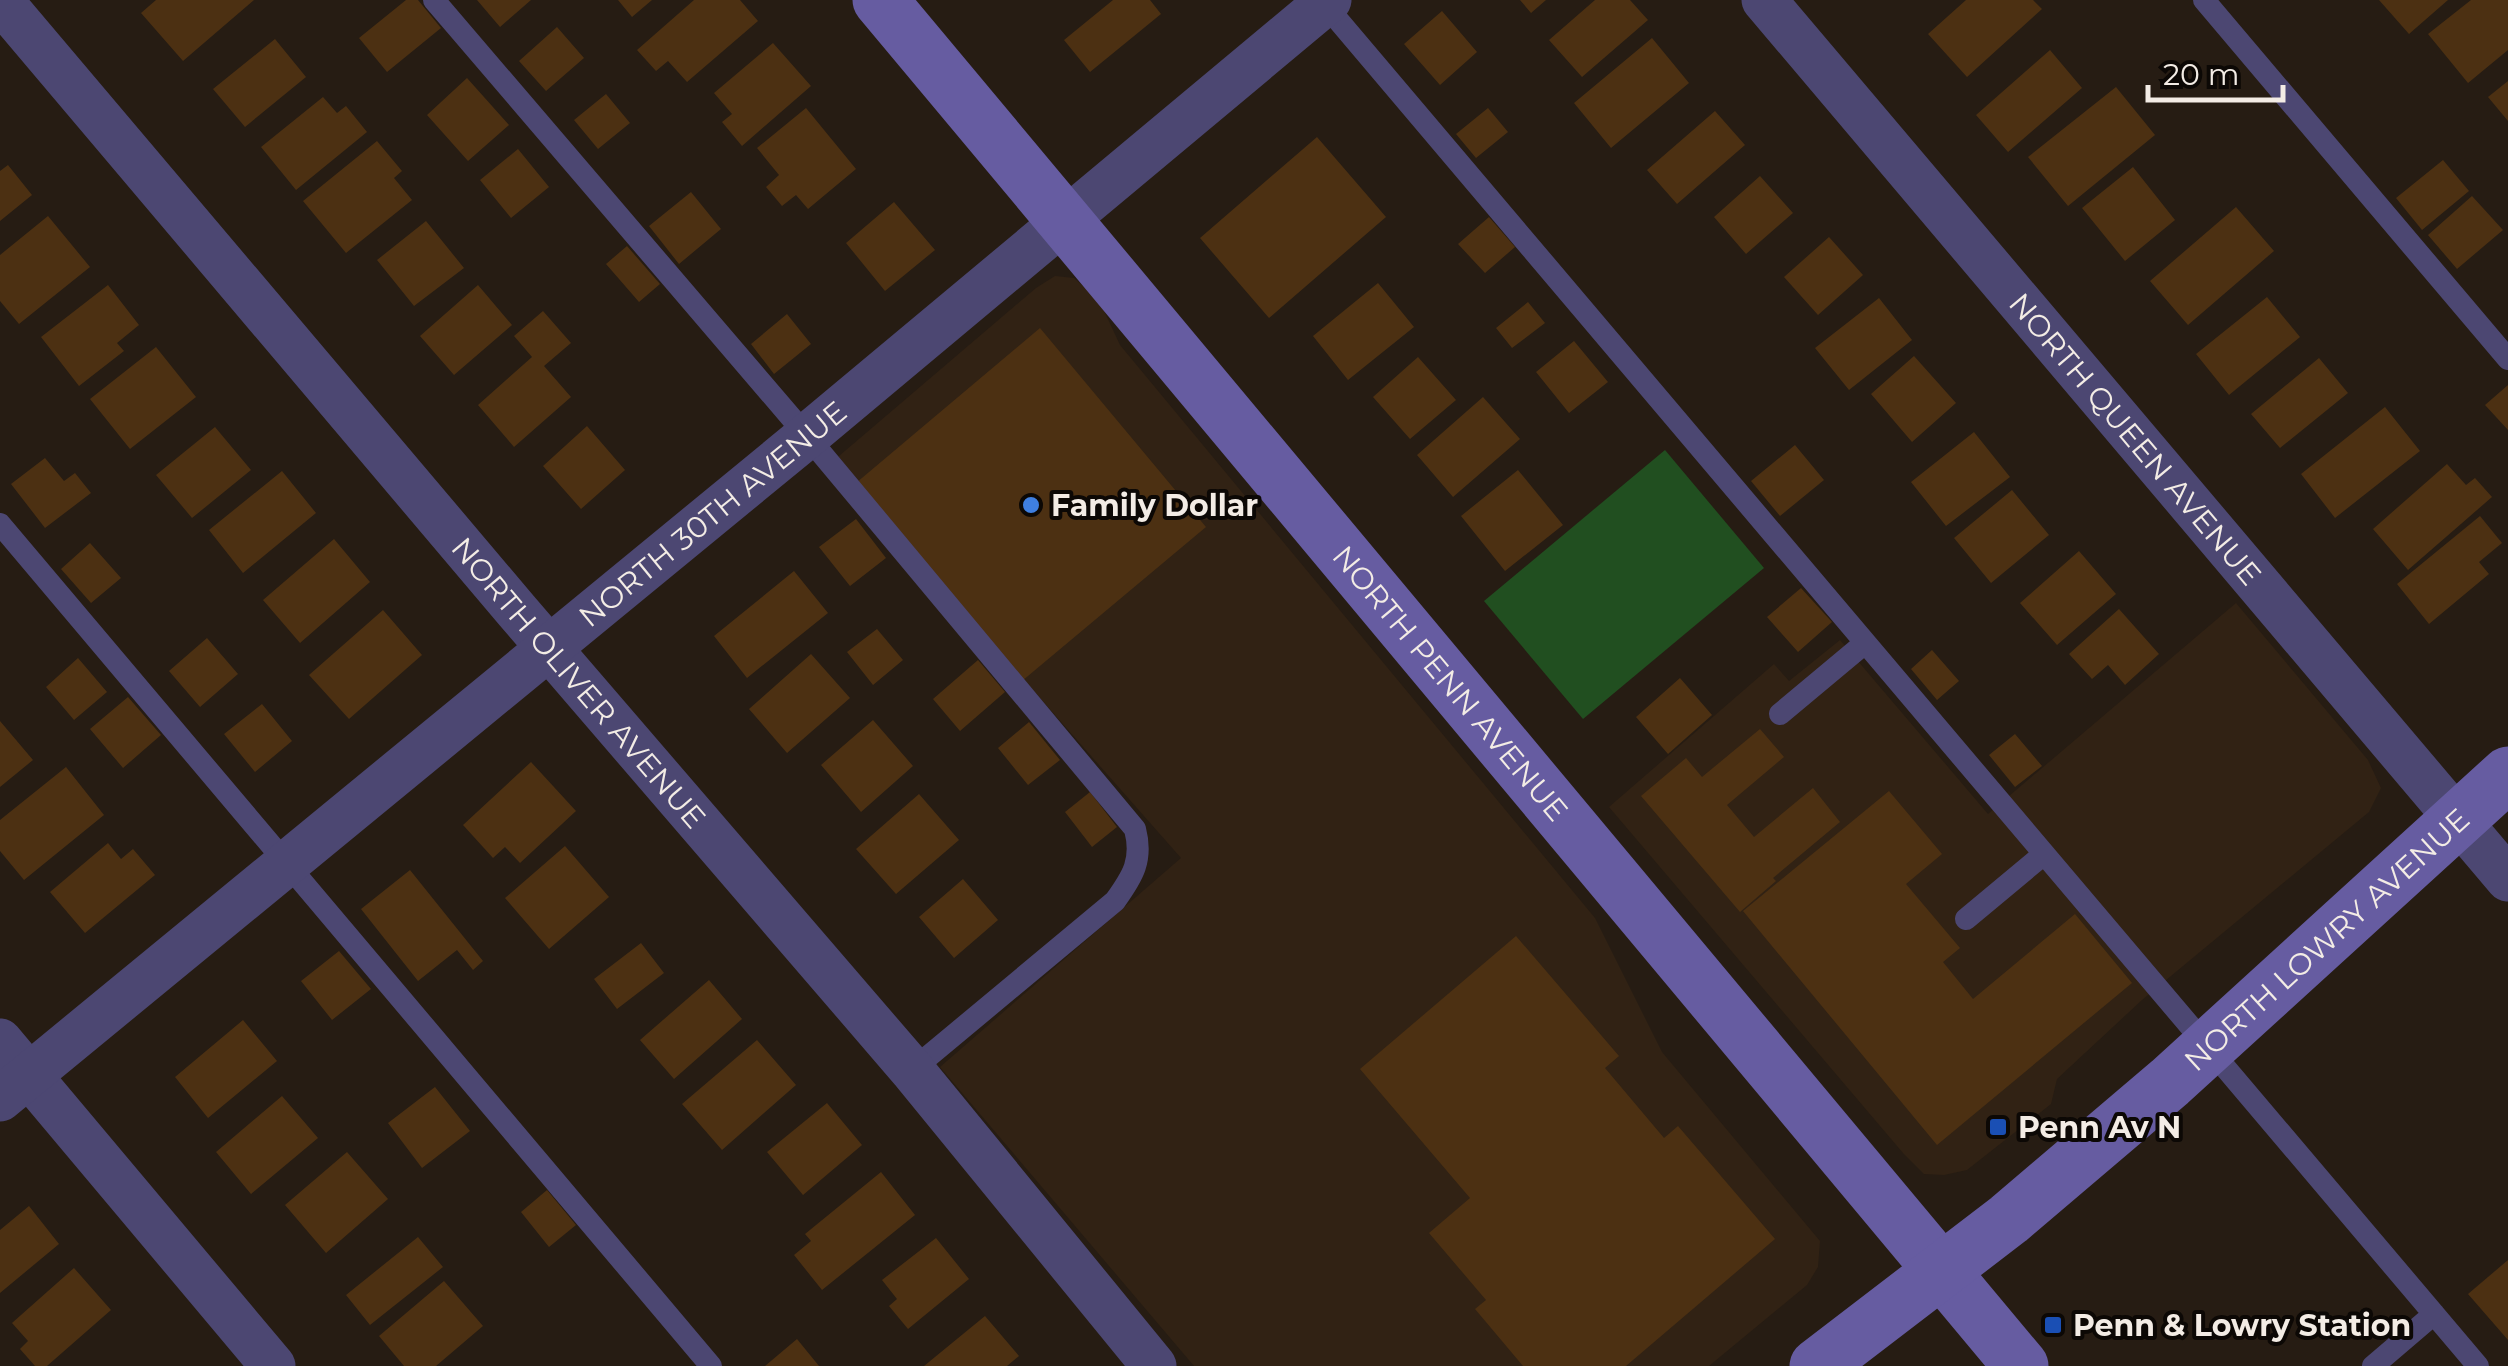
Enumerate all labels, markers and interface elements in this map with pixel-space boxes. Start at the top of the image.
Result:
scale bar [2148,40,2283,102]
text: 20 m [2163,56,2240,93]
street label: NORTH QUEEN AVENUE [2001,285,2269,592]
street label: NORTH 30TH AVENUE [571,393,854,634]
place label: Family Dollar [1051,487,1258,524]
marker: Family Dollar [1020,494,1042,516]
street label: NORTH OLIVER AVENUE [444,530,714,836]
street label: NORTH PENN AVENUE [1325,538,1576,828]
street label: NORTH LOWRY AVENUE [2176,800,2477,1079]
place label: Penn Av N [2018,1109,2181,1146]
marker: Penn Av N [1987,1116,2009,1138]
place label: Penn & Lowry Station [2073,1307,2411,1344]
marker: Penn & Lowry Station [2042,1314,2064,1336]

